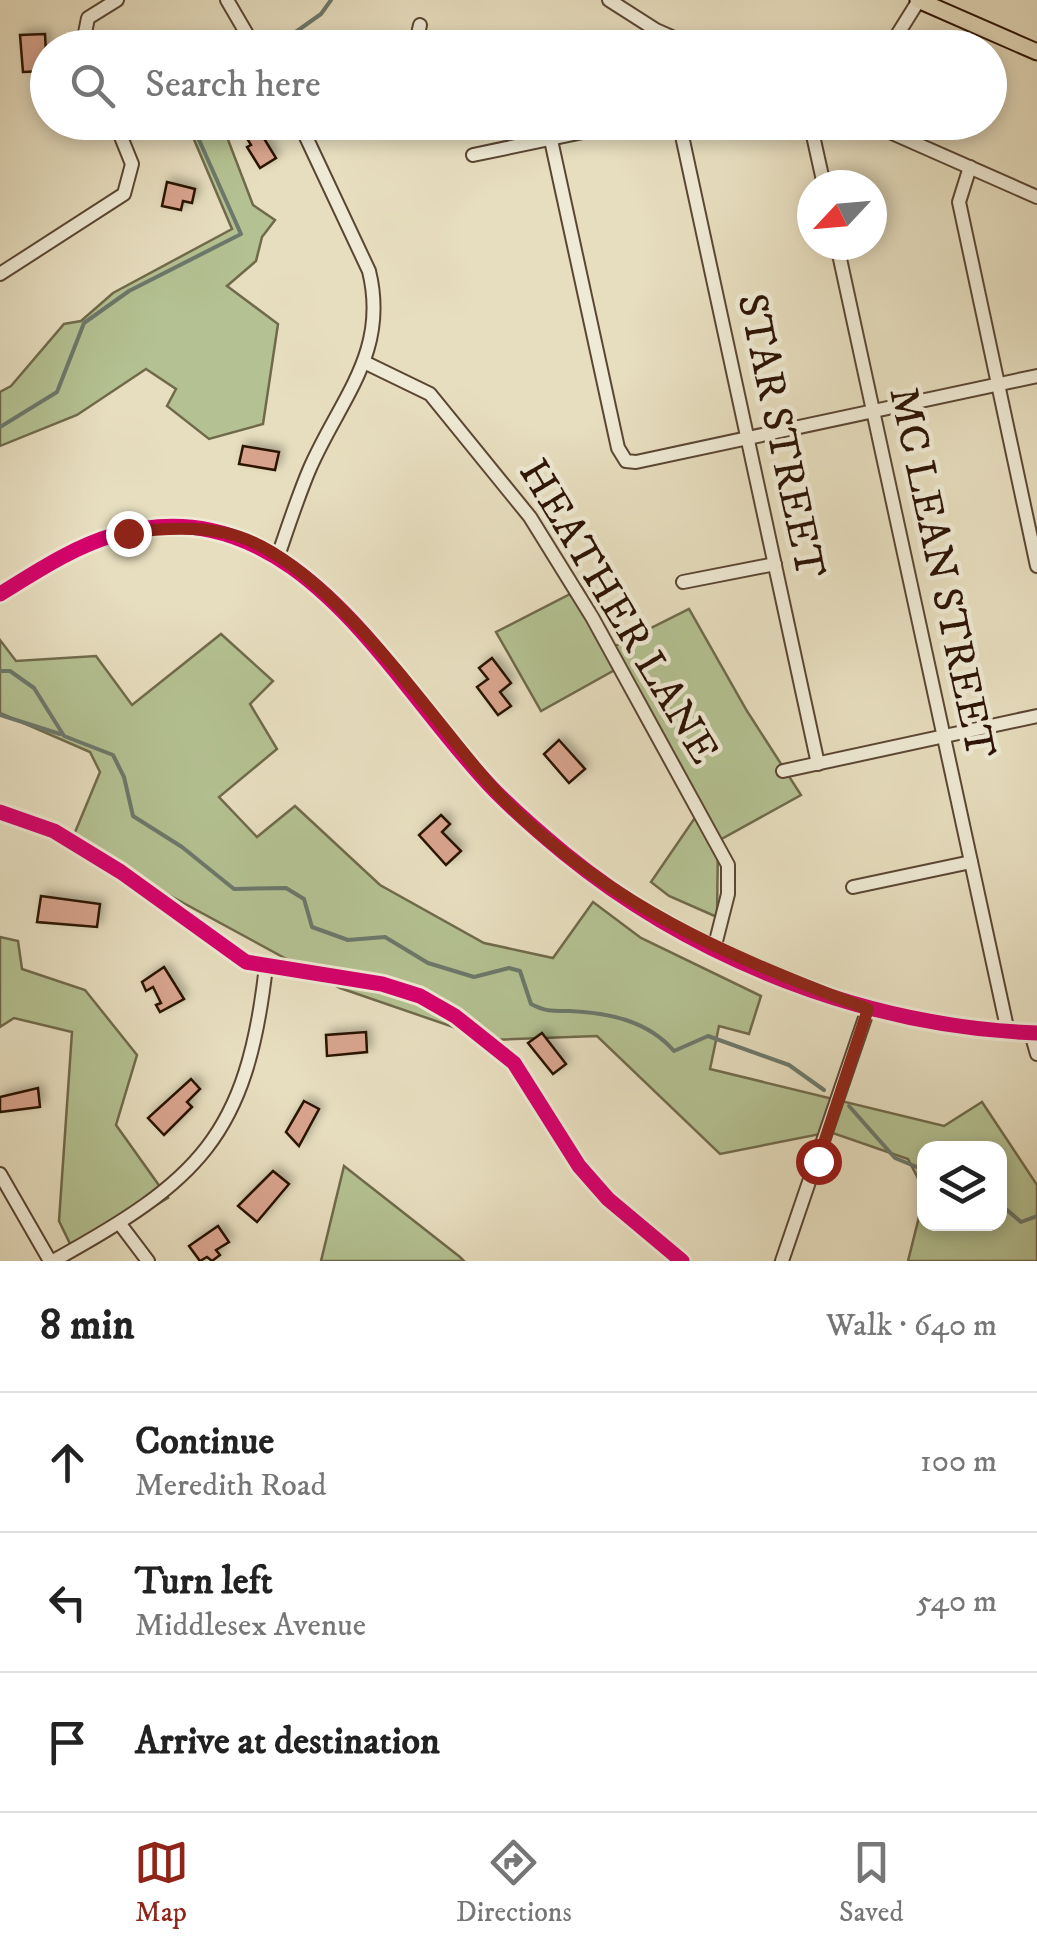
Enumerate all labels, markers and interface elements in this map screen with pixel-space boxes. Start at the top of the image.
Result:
search box [30,30,1007,140]
icon: search [65,58,120,113]
text: Search here [145,61,321,109]
north arrow [797,170,887,260]
street label: STAR STREET [724,289,836,583]
street label: MC LEAN STREET [876,383,1006,764]
street label: HEATHER LANE [507,450,729,774]
route end [106,511,152,557]
route start [796,1139,842,1185]
map controls [917,1141,1007,1231]
button: layers [917,1141,1007,1231]
text: 8 min [40,1300,134,1352]
text: Walk · 640 m [826,1306,997,1346]
text: Continue [135,1418,274,1466]
icon: ahead [40,1435,95,1490]
text: 100 m [920,1442,997,1482]
text: Meredith Road [135,1466,326,1506]
text: Turn left [135,1558,273,1606]
icon: left [40,1575,95,1630]
text: 540 m [916,1582,997,1622]
text: Middlesex Avenue [135,1606,366,1646]
icon: arrive [40,1715,95,1770]
text: Arrive at destination [135,1718,440,1766]
tab: Map [134,1835,189,1930]
tab: Directions [456,1835,572,1930]
tab: Saved [839,1835,903,1930]

